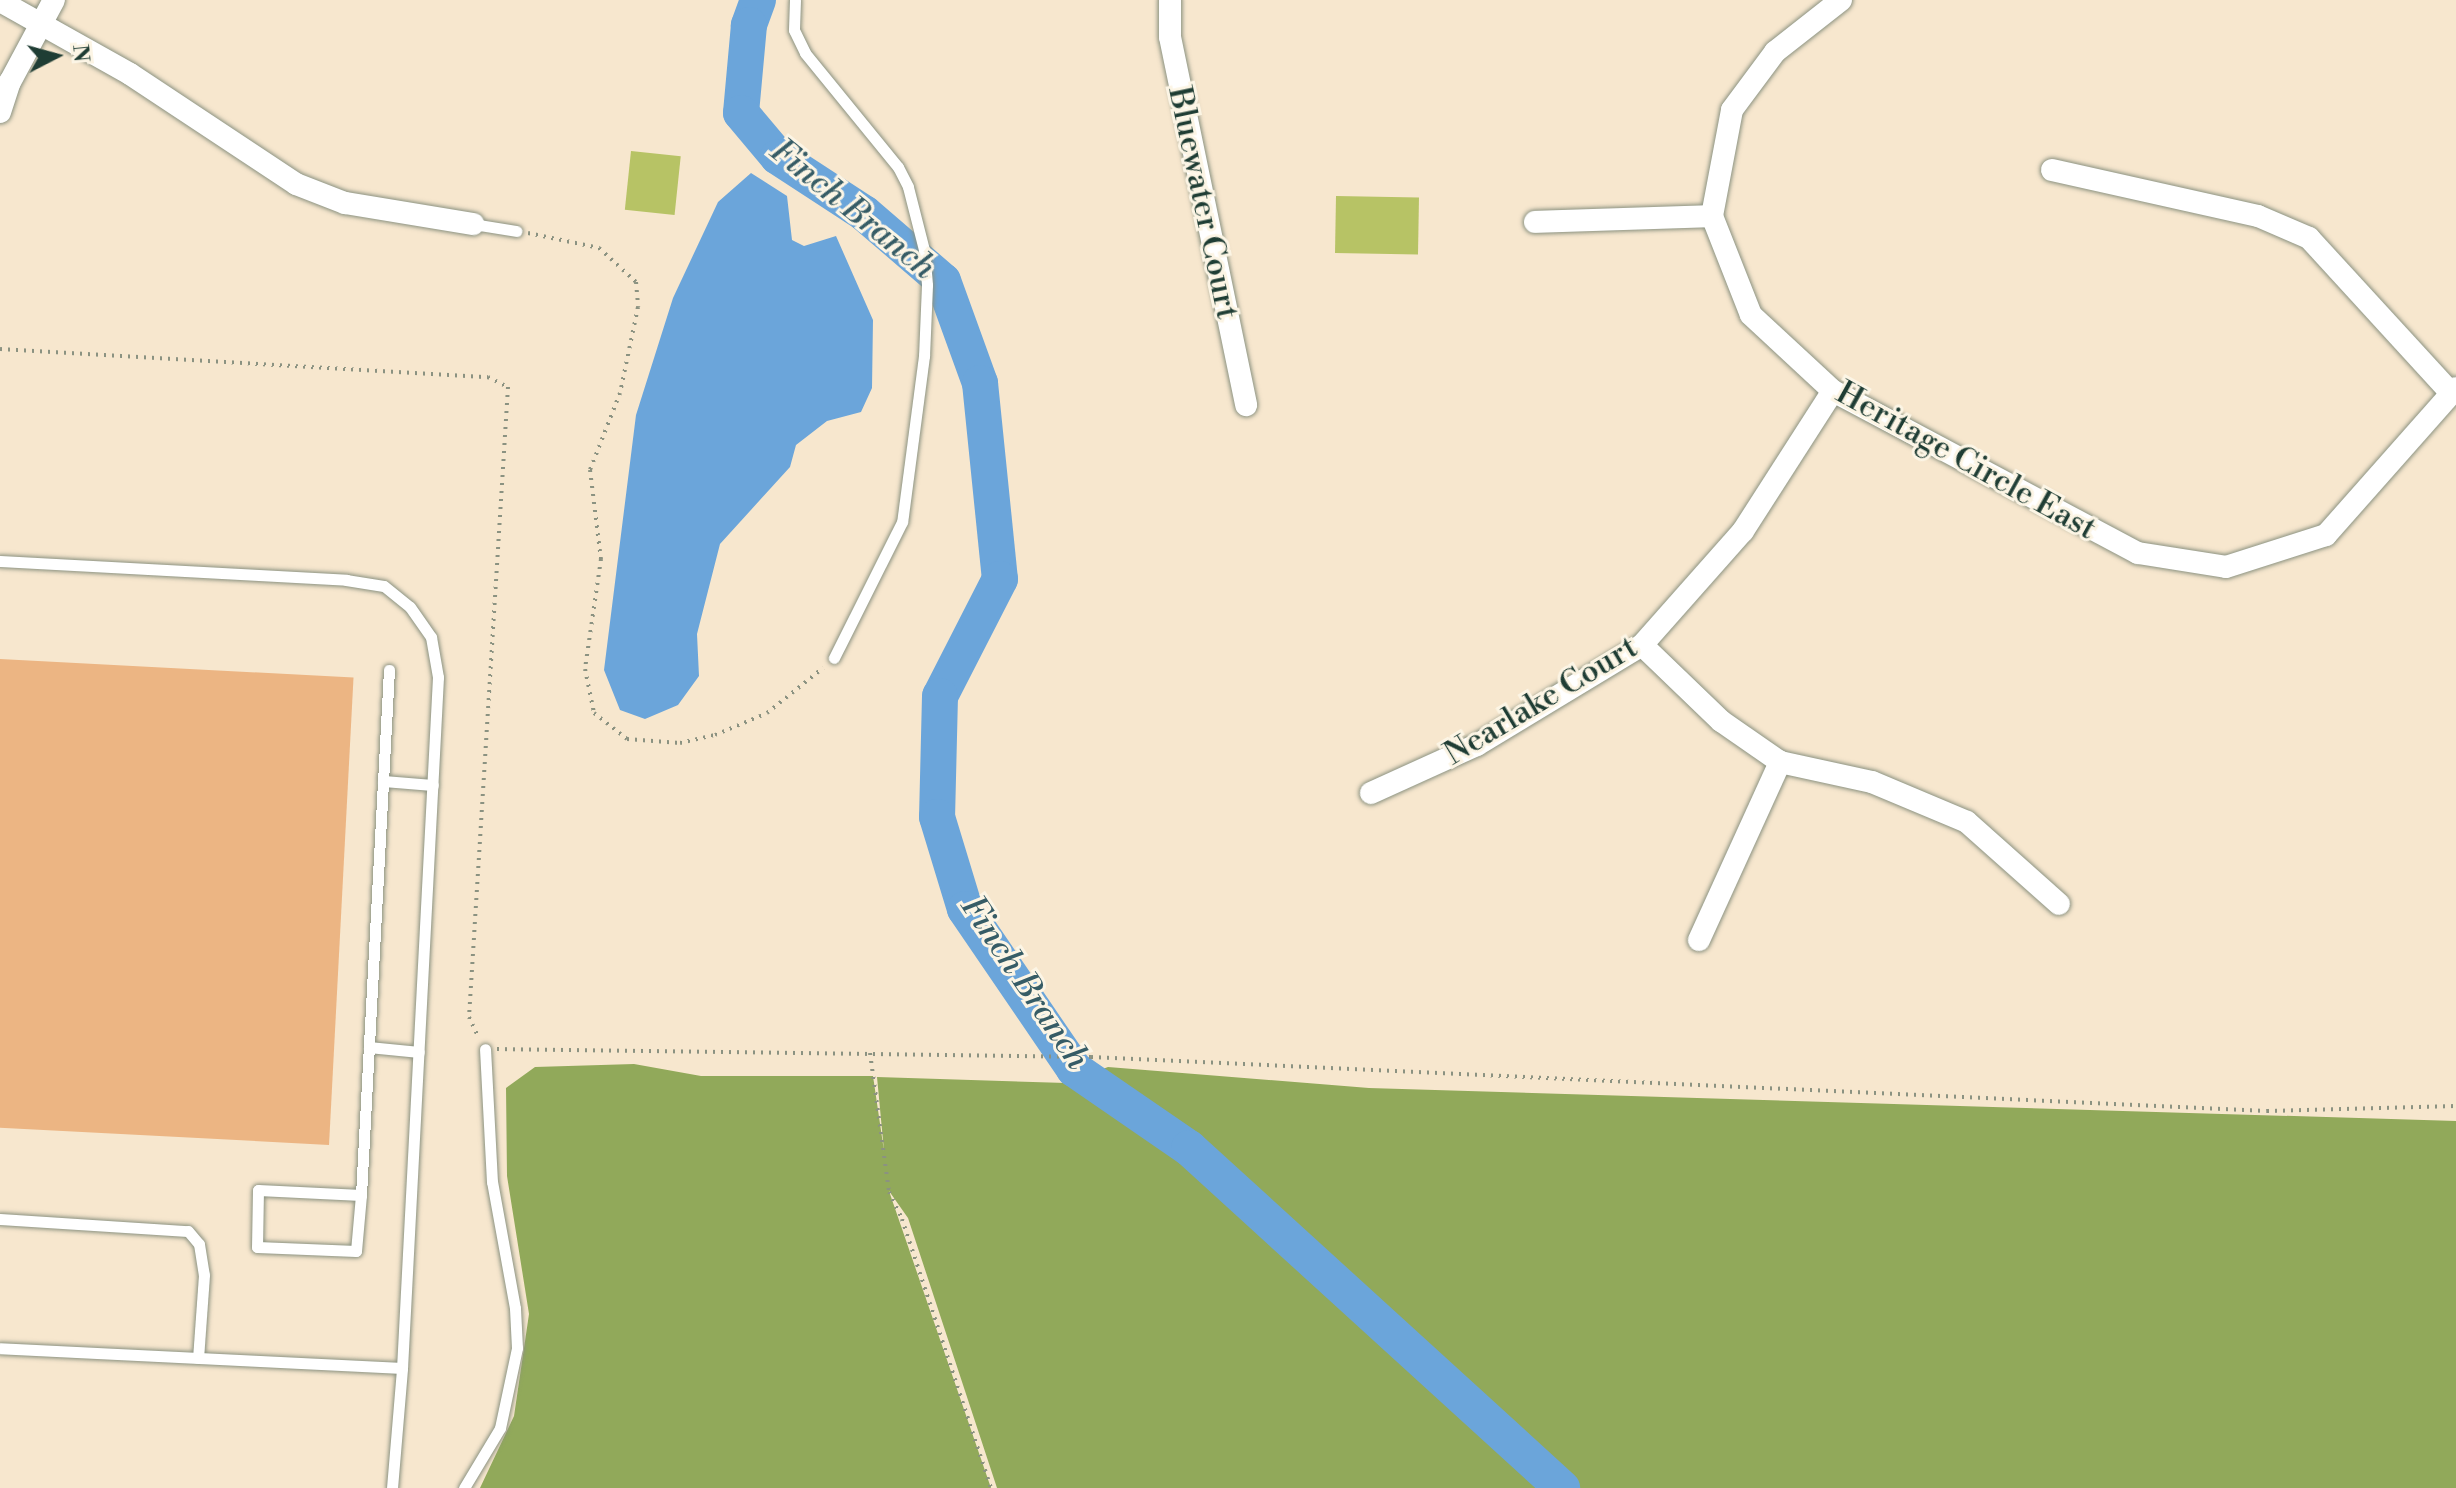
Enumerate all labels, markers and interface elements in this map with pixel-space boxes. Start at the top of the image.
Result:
north arrow [16,16,96,96]
text: N [66,43,95,64]
street label: Bluewater Court [1160,83,1246,323]
water label: Finch Branch [761,131,943,289]
street label: Heritage Circle East [1829,374,2103,548]
street label: Nearlake Court [1438,628,1644,774]
water label: Finch Branch [951,888,1097,1078]

